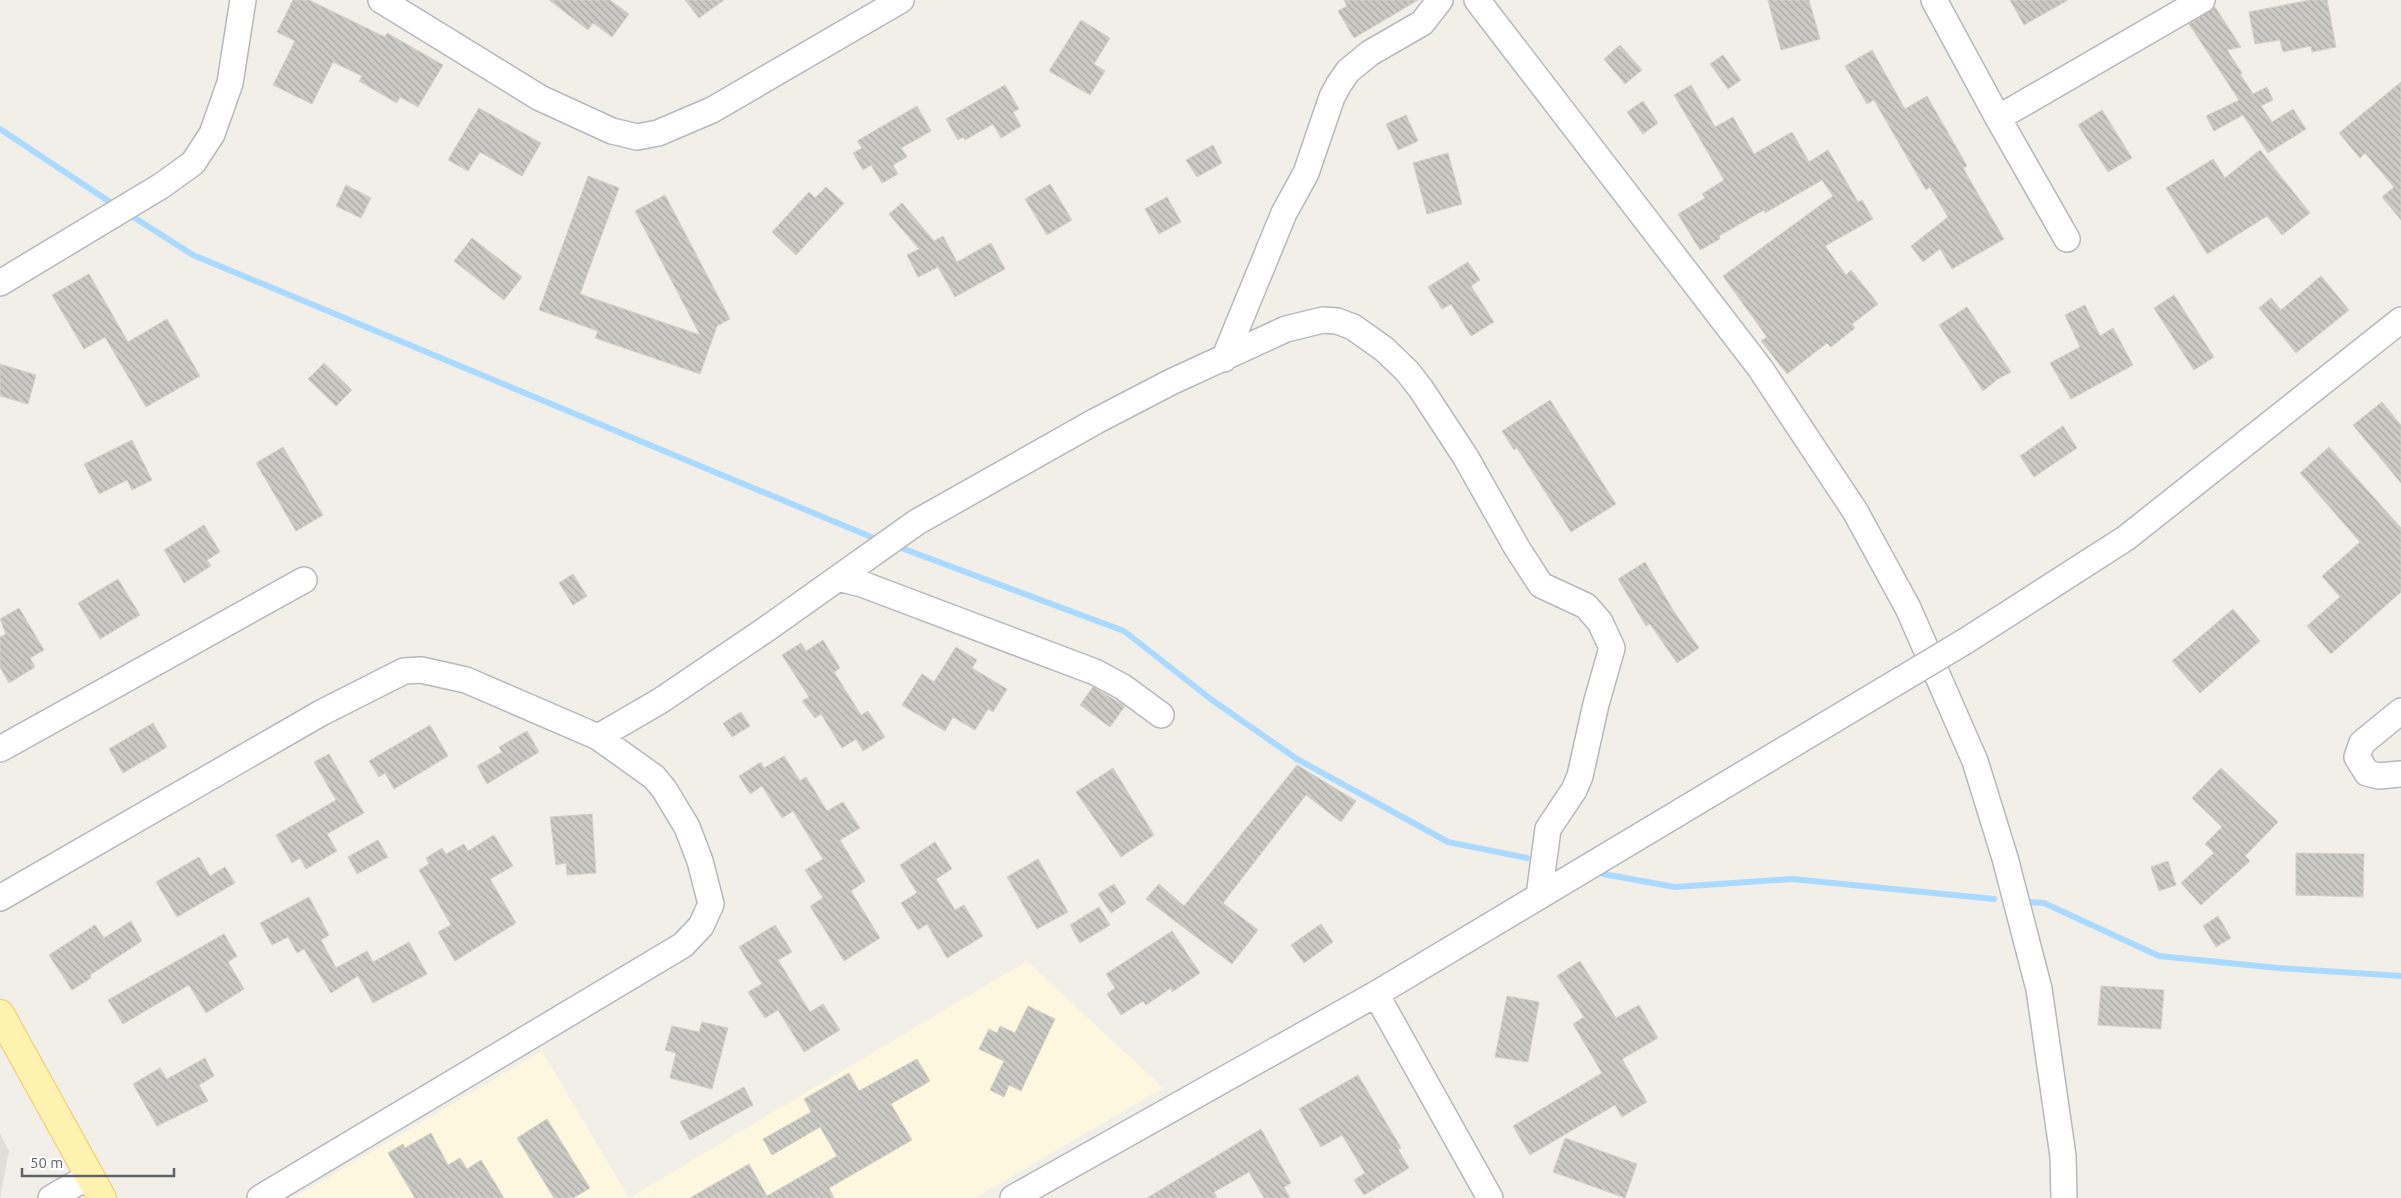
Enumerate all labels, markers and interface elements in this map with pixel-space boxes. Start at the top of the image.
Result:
scale bar [22,1146,175,1178]
text: 50 m [30,1154,63,1171]

